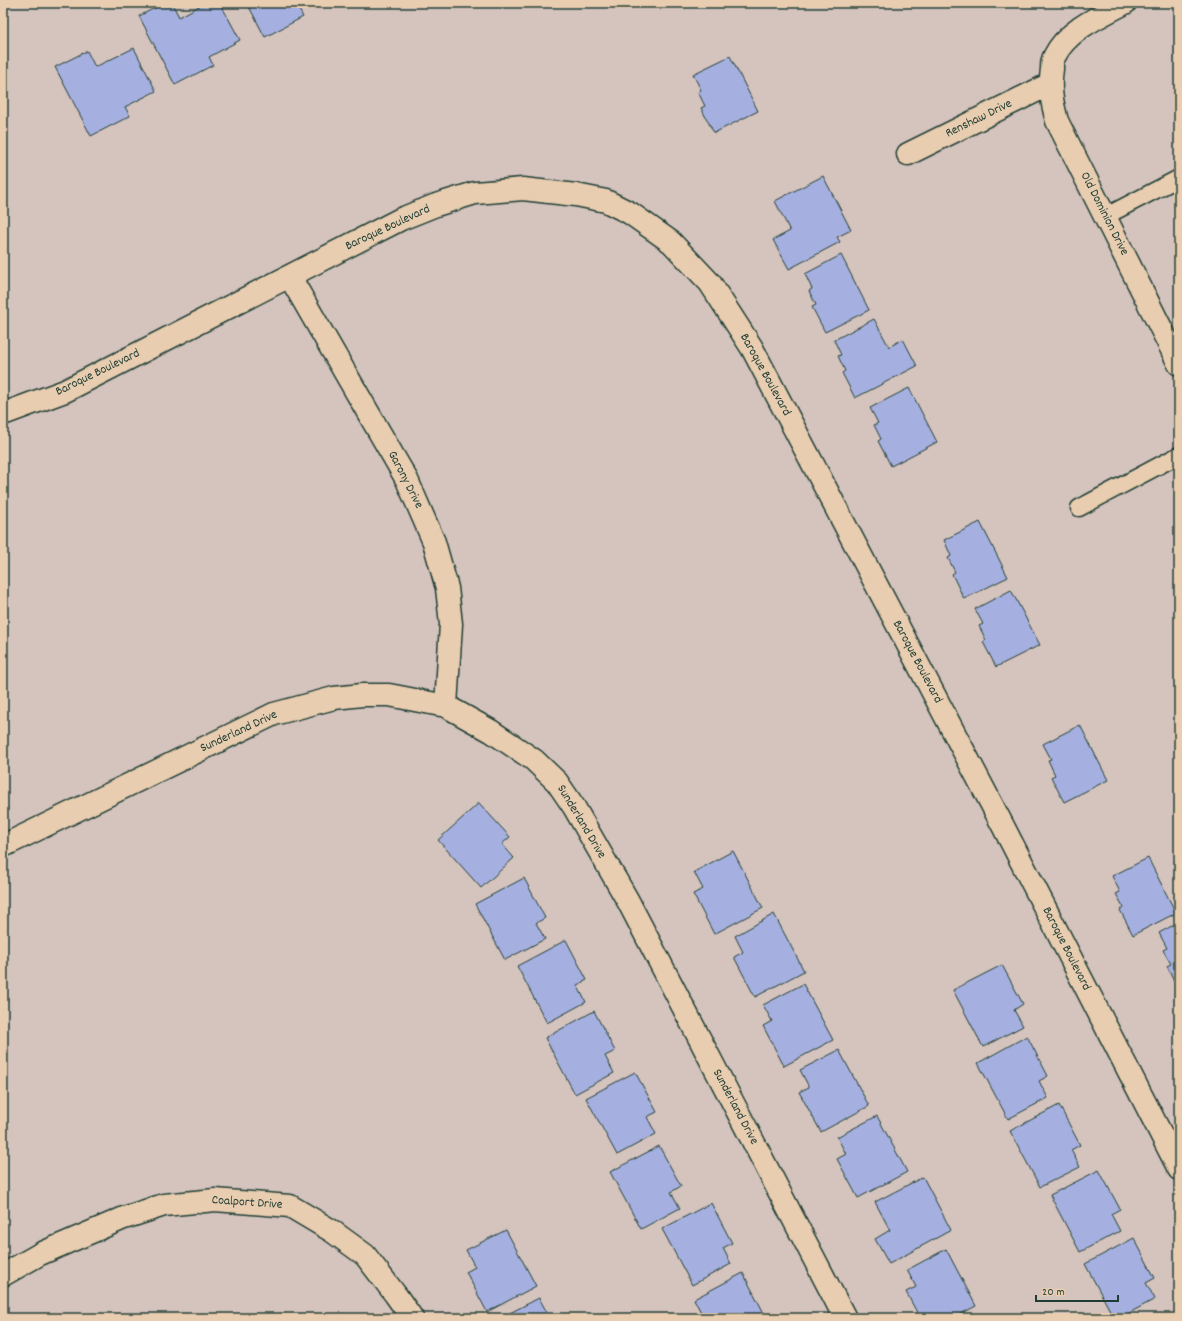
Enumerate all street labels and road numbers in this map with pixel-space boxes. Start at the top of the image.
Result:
street label: Renshaw Drive [942,95,1016,143]
street label: Old Dominion Drive [1075,169,1133,259]
street label: Baroque Boulevard [342,200,434,256]
street label: Baroque Boulevard [734,330,796,420]
street label: Baroque Boulevard [53,344,143,402]
street label: Garony Drive [382,448,428,512]
street label: Baroque Boulevard [887,617,947,707]
street label: Sunderland Drive [197,706,281,758]
street label: Sunderland Drive [551,781,611,863]
street label: Baroque Boulevard [1037,904,1095,994]
street label: Sunderland Drive [707,1066,763,1148]
street label: Coalport Drive [211,1191,283,1215]

